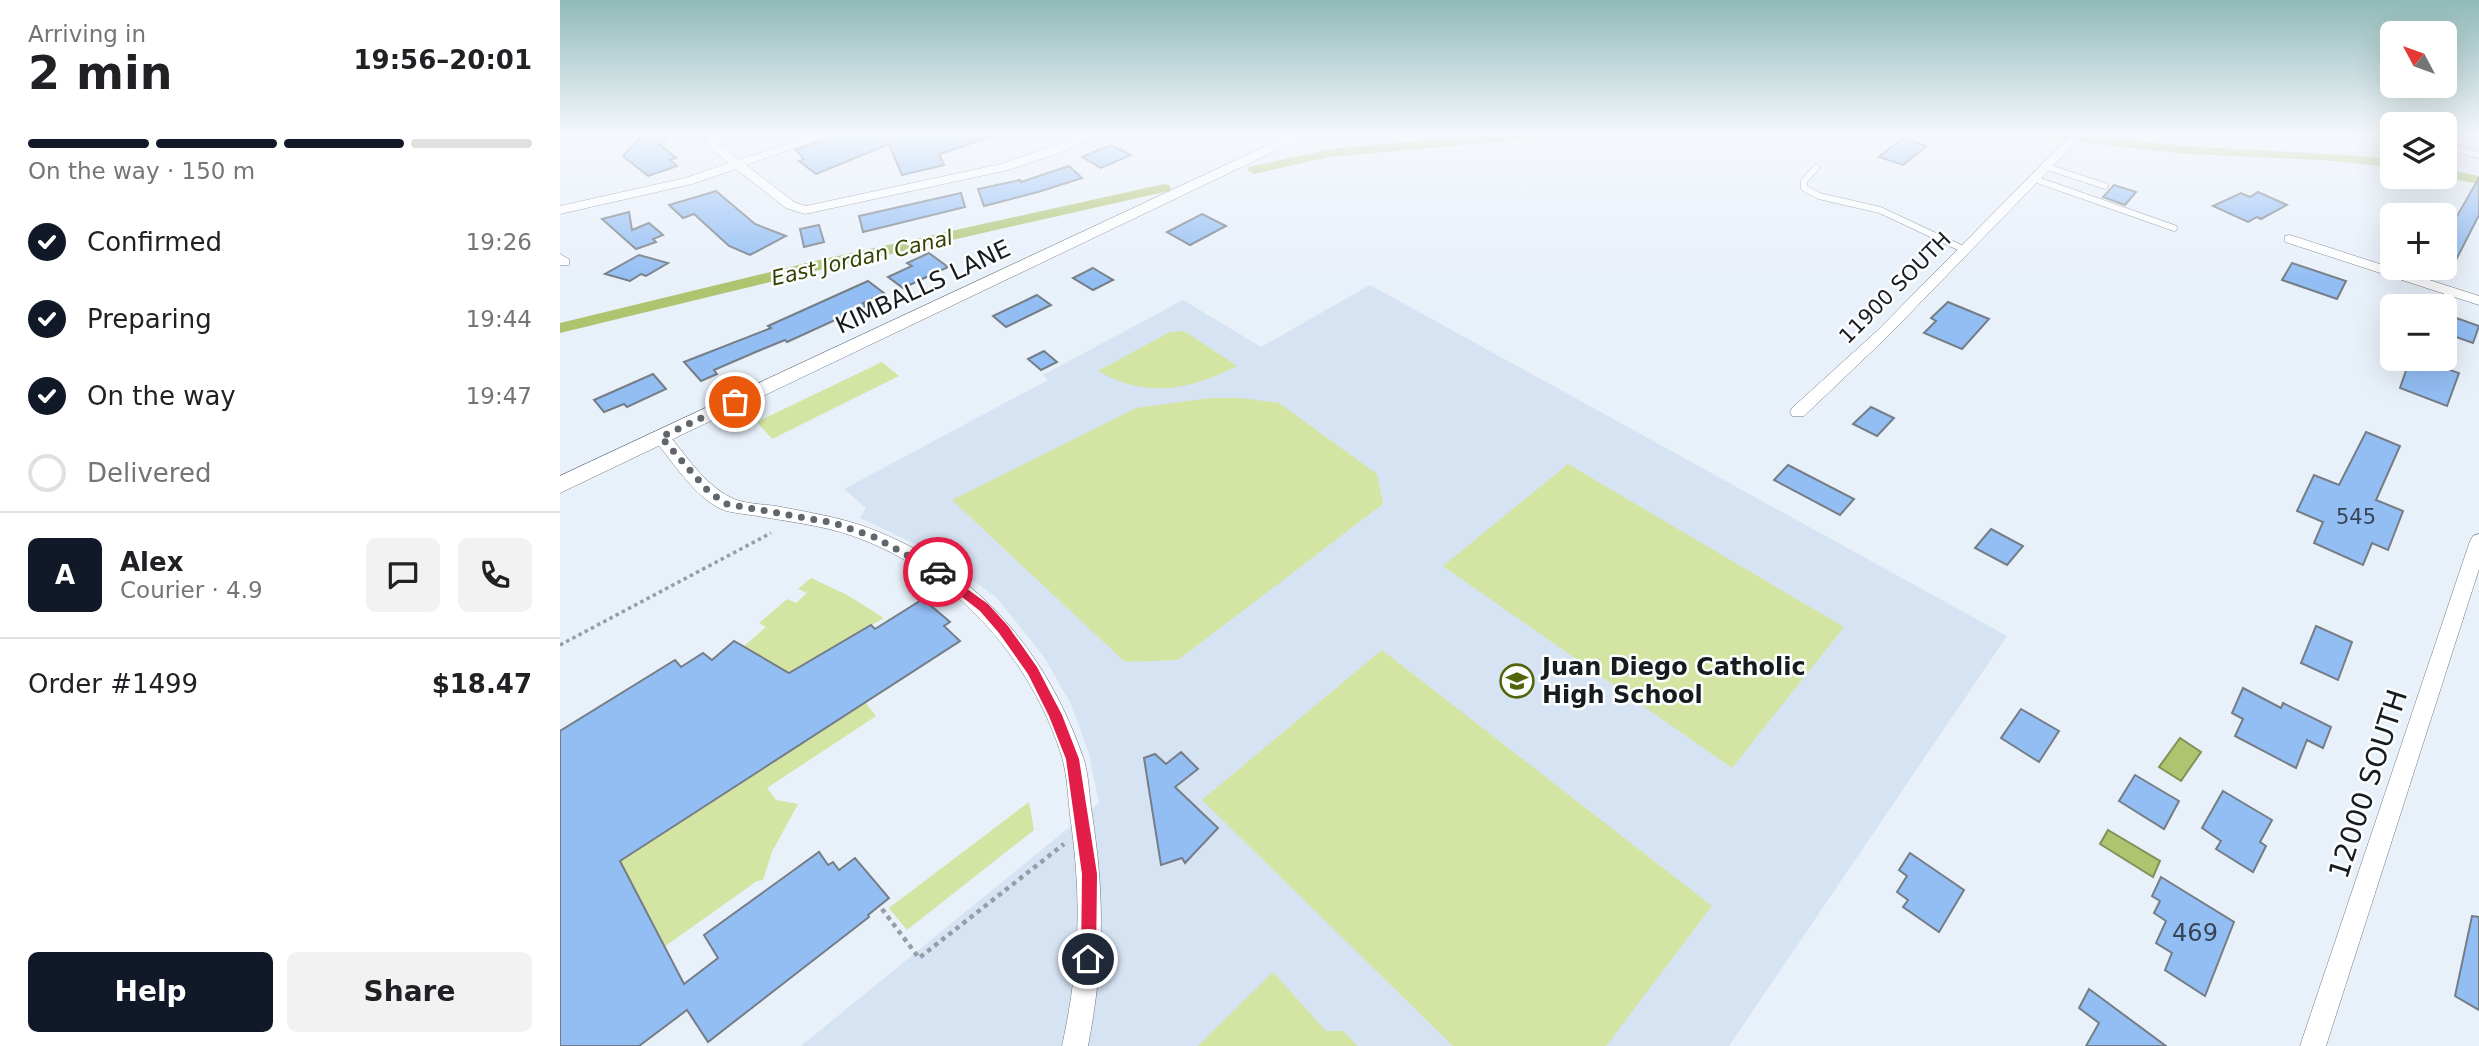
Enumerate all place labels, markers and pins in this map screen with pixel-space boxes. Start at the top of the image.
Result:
pin [705,372,765,432]
place label: Juan Diego Catholic High School [1540,653,1806,709]
school or university icon: Juan Diego Catholic High School [1498,662,1536,700]
pin [1058,929,1118,989]

